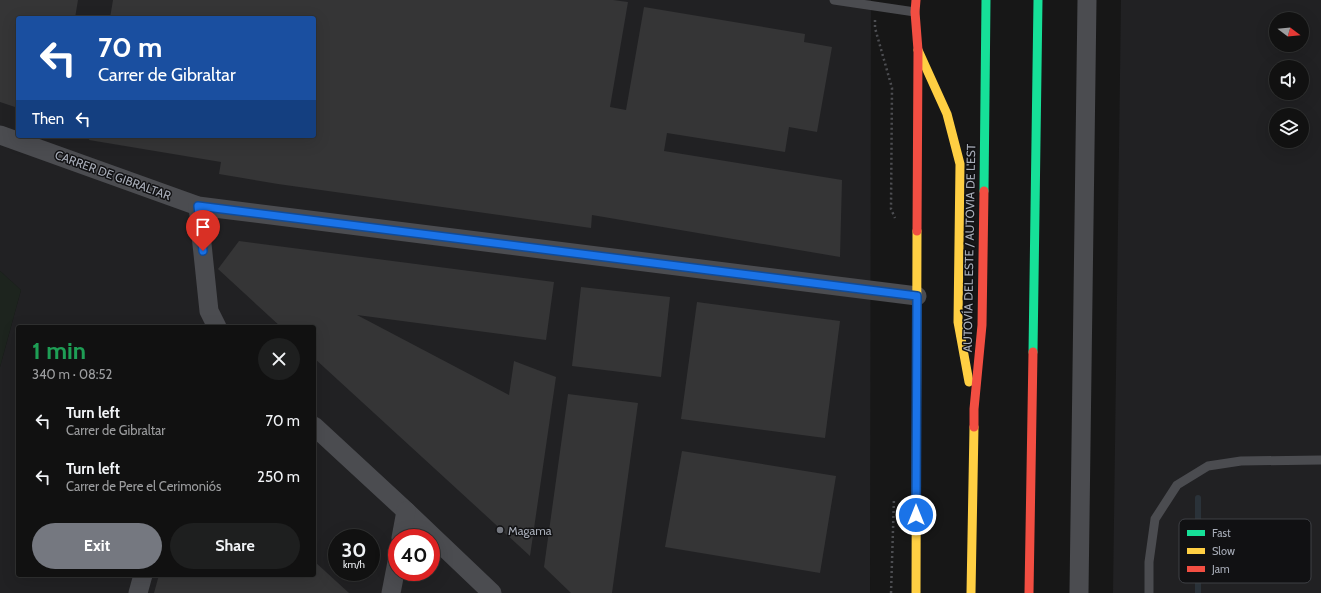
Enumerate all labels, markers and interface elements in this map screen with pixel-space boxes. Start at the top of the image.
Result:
north arrow [1269,12,1309,52]
map controls [1269,12,1309,148]
text: 70 m [98,30,162,64]
icon: left [32,32,84,84]
button: sound [1269,60,1309,100]
text: Carrer de Gibraltar [98,64,236,86]
icon: left [72,108,94,130]
button: layers [1269,108,1309,148]
text: Then [32,110,64,128]
street label: AUTOVÍA DEL ESTE / AUTOVIA DE L'EST [960,143,978,352]
street label: CARRER DE GIBRALTAR [53,147,174,203]
pin [186,210,220,251]
icon: arrive [192,216,214,238]
text: 1 min [32,336,86,365]
button: close [258,338,300,380]
text: 340 m · 08:52 [32,366,112,382]
text: Turn left [66,404,120,422]
icon: left [32,410,54,432]
text: 70 m [266,412,300,430]
text: Carrer de Gibraltar [66,422,165,438]
text: Turn left [66,460,120,478]
icon: left [32,466,54,488]
text: 250 m [257,468,300,486]
text: Carrer de Pere el Cerimoniós [66,478,221,494]
position arrow [895,494,937,536]
legend [1179,519,1311,583]
button: Exit [32,523,162,569]
button: Share [170,523,300,569]
place label: Magama [508,523,552,538]
marker: Magama [495,525,505,535]
text: Fast [1212,526,1231,540]
speed limit sign: 40 [388,529,440,581]
text: 30 [342,538,366,562]
text: Slow [1212,544,1235,558]
text: km/h [343,558,365,571]
text: Jam [1211,562,1230,576]

